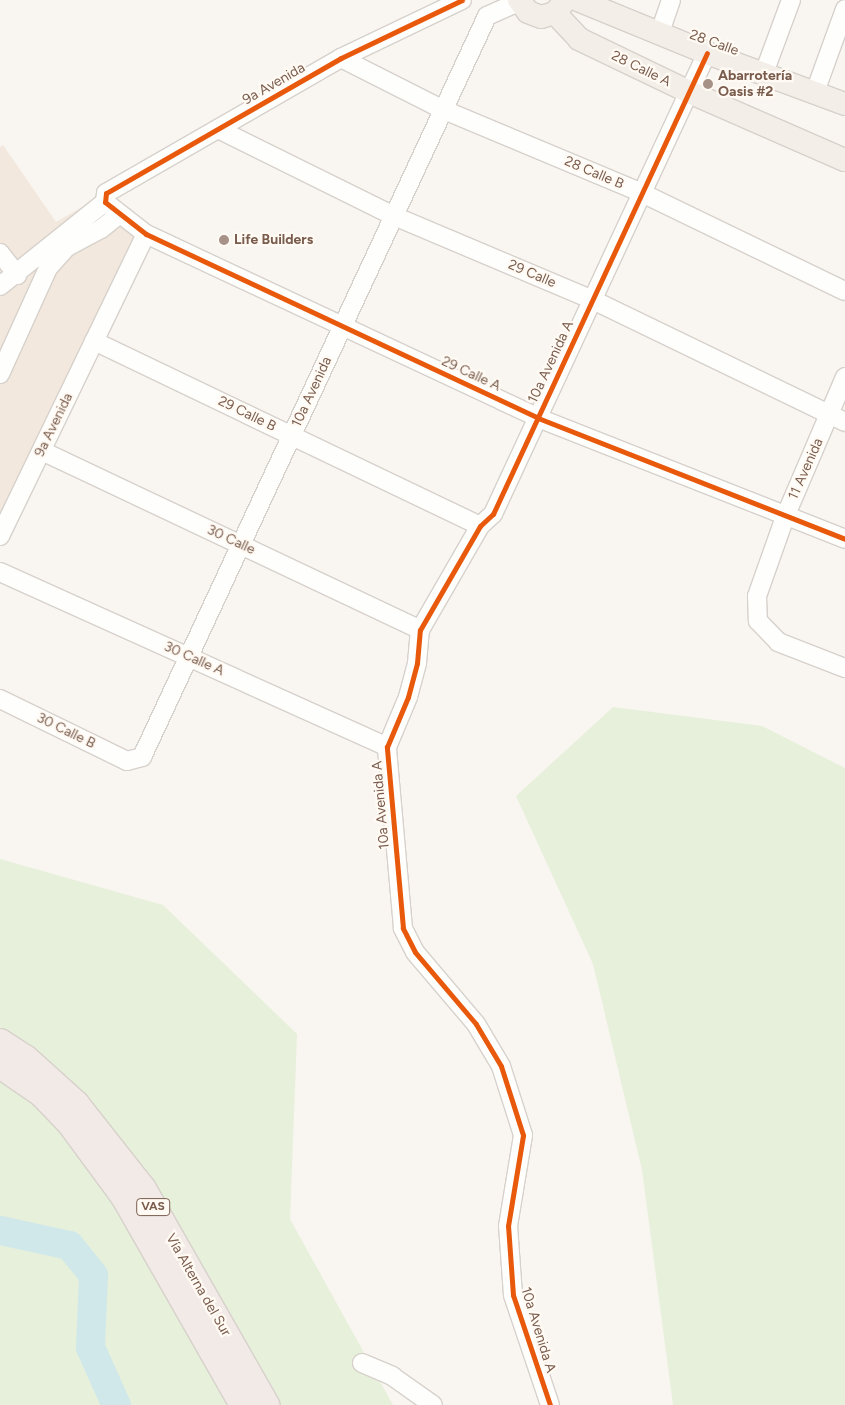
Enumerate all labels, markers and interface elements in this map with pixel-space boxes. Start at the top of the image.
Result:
street label: 28 Calle [687,26,741,60]
street label: 28 Calle A [609,47,673,91]
street label: 9a Avenida [240,59,308,109]
place label: Abarrotería Oasis #2 [718,68,792,100]
marker: Abarrotería Oasis #2 [702,78,714,90]
street label: 28 Calle B [562,153,626,193]
place label: Life Builders [234,232,313,248]
marker: Life Builders [218,234,230,246]
street label: 29 Calle [506,256,558,292]
street label: 10a Avenida A [525,318,577,406]
street label: 29 Calle A [439,353,503,395]
street label: 10a Avenida [288,354,336,430]
street label: 9a Avenida [31,390,77,460]
street label: 29 Calle B [215,393,279,435]
street label: 11 Avenida [785,436,827,502]
street label: 30 Calle [204,522,258,558]
street label: 30 Calle A [161,638,227,680]
street label: 30 Calle B [34,710,98,752]
street label: 10a Avenida A [369,760,393,850]
road number: VAS [136,1198,170,1216]
street label: Vía Alterna del Sur [162,1231,234,1339]
street label: 10a Avenida A [517,1285,559,1375]

